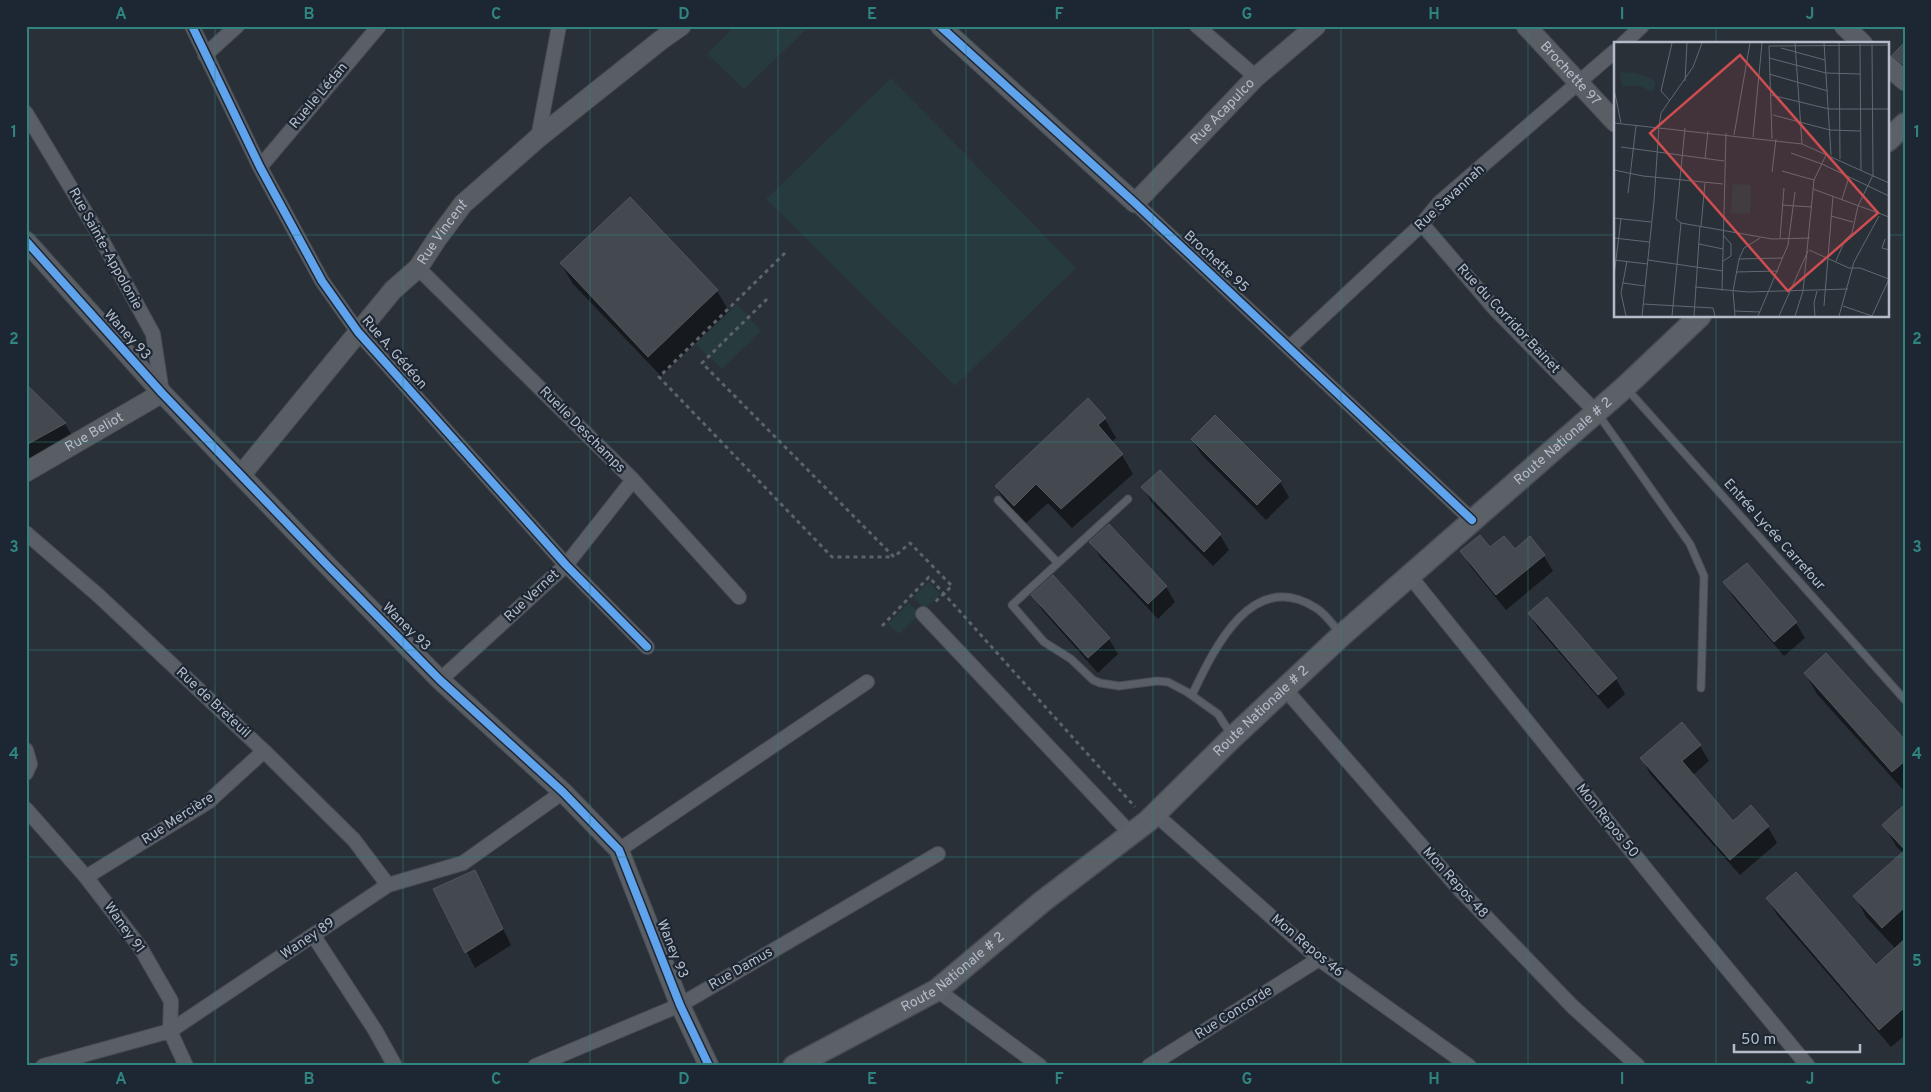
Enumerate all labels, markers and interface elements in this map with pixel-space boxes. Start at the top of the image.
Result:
text: A [115,5,127,25]
text: B [303,5,315,25]
text: C [491,5,501,25]
text: D [678,5,690,25]
text: E [867,5,877,25]
text: F [1054,5,1064,25]
text: G [1242,5,1252,25]
text: H [1428,5,1440,25]
text: I [1620,5,1624,25]
text: J [1806,5,1814,25]
street label: Brochette 97 [1536,38,1604,109]
inset map [1614,42,1888,318]
street label: Ruelle Lédan [286,59,352,133]
street label: Rue Acapulco [1187,75,1259,148]
text: 1 [11,123,17,143]
text: 1 [1914,123,1920,143]
street label: Rue Savannah [1412,161,1488,235]
street label: Rue Sainte-Appolonie [64,185,146,313]
street label: Rue Vincent [414,196,471,268]
street label: Brochette 95 [1180,228,1252,296]
street label: Rue du Corridor Bainet [1453,261,1563,377]
street label: Waney 93 [100,306,154,364]
street label: Rue A. Gédéon [358,313,430,393]
text: 2 [9,330,19,350]
text: 2 [1912,330,1922,350]
street label: Ruelle Deschamps [535,383,629,477]
street label: Route Nationale # 2 [1510,394,1616,489]
street label: Rue Beliot [62,409,127,456]
street label: Entrée Lycée Carrefour [1719,476,1829,595]
text: 3 [9,538,19,558]
text: 3 [1912,538,1922,558]
street label: Rue Vernet [501,566,563,626]
street label: Waney 93 [378,599,434,655]
street label: Route Nationale # 2 [1210,662,1312,760]
street label: Rue de Breteuil [172,664,254,742]
text: 4 [9,745,19,765]
text: 4 [1912,745,1922,765]
street label: Mon Repos 50 [1572,781,1642,861]
street label: Rue Mercière [139,789,217,849]
street label: Mon Repos 48 [1419,844,1491,922]
street label: Waney 91 [100,899,148,957]
street label: Mon Repos 46 [1267,911,1347,981]
street label: Waney 89 [278,915,338,963]
street label: Waney 93 [653,917,691,981]
street label: Route Nationale # 2 [898,928,1008,1016]
street label: Rue Damus [706,944,776,994]
text: 5 [9,952,19,972]
text: 5 [1912,952,1922,972]
street label: Rue Concorde [1192,982,1276,1044]
scale bar [1734,1022,1860,1054]
text: 50 m [1741,1031,1776,1050]
text: A [115,1070,127,1090]
text: B [303,1070,315,1090]
text: C [491,1070,501,1090]
text: D [678,1070,690,1090]
text: E [867,1070,877,1090]
text: F [1054,1070,1064,1090]
text: G [1242,1070,1252,1090]
text: H [1428,1070,1440,1090]
text: I [1620,1070,1624,1090]
text: J [1806,1070,1814,1090]

